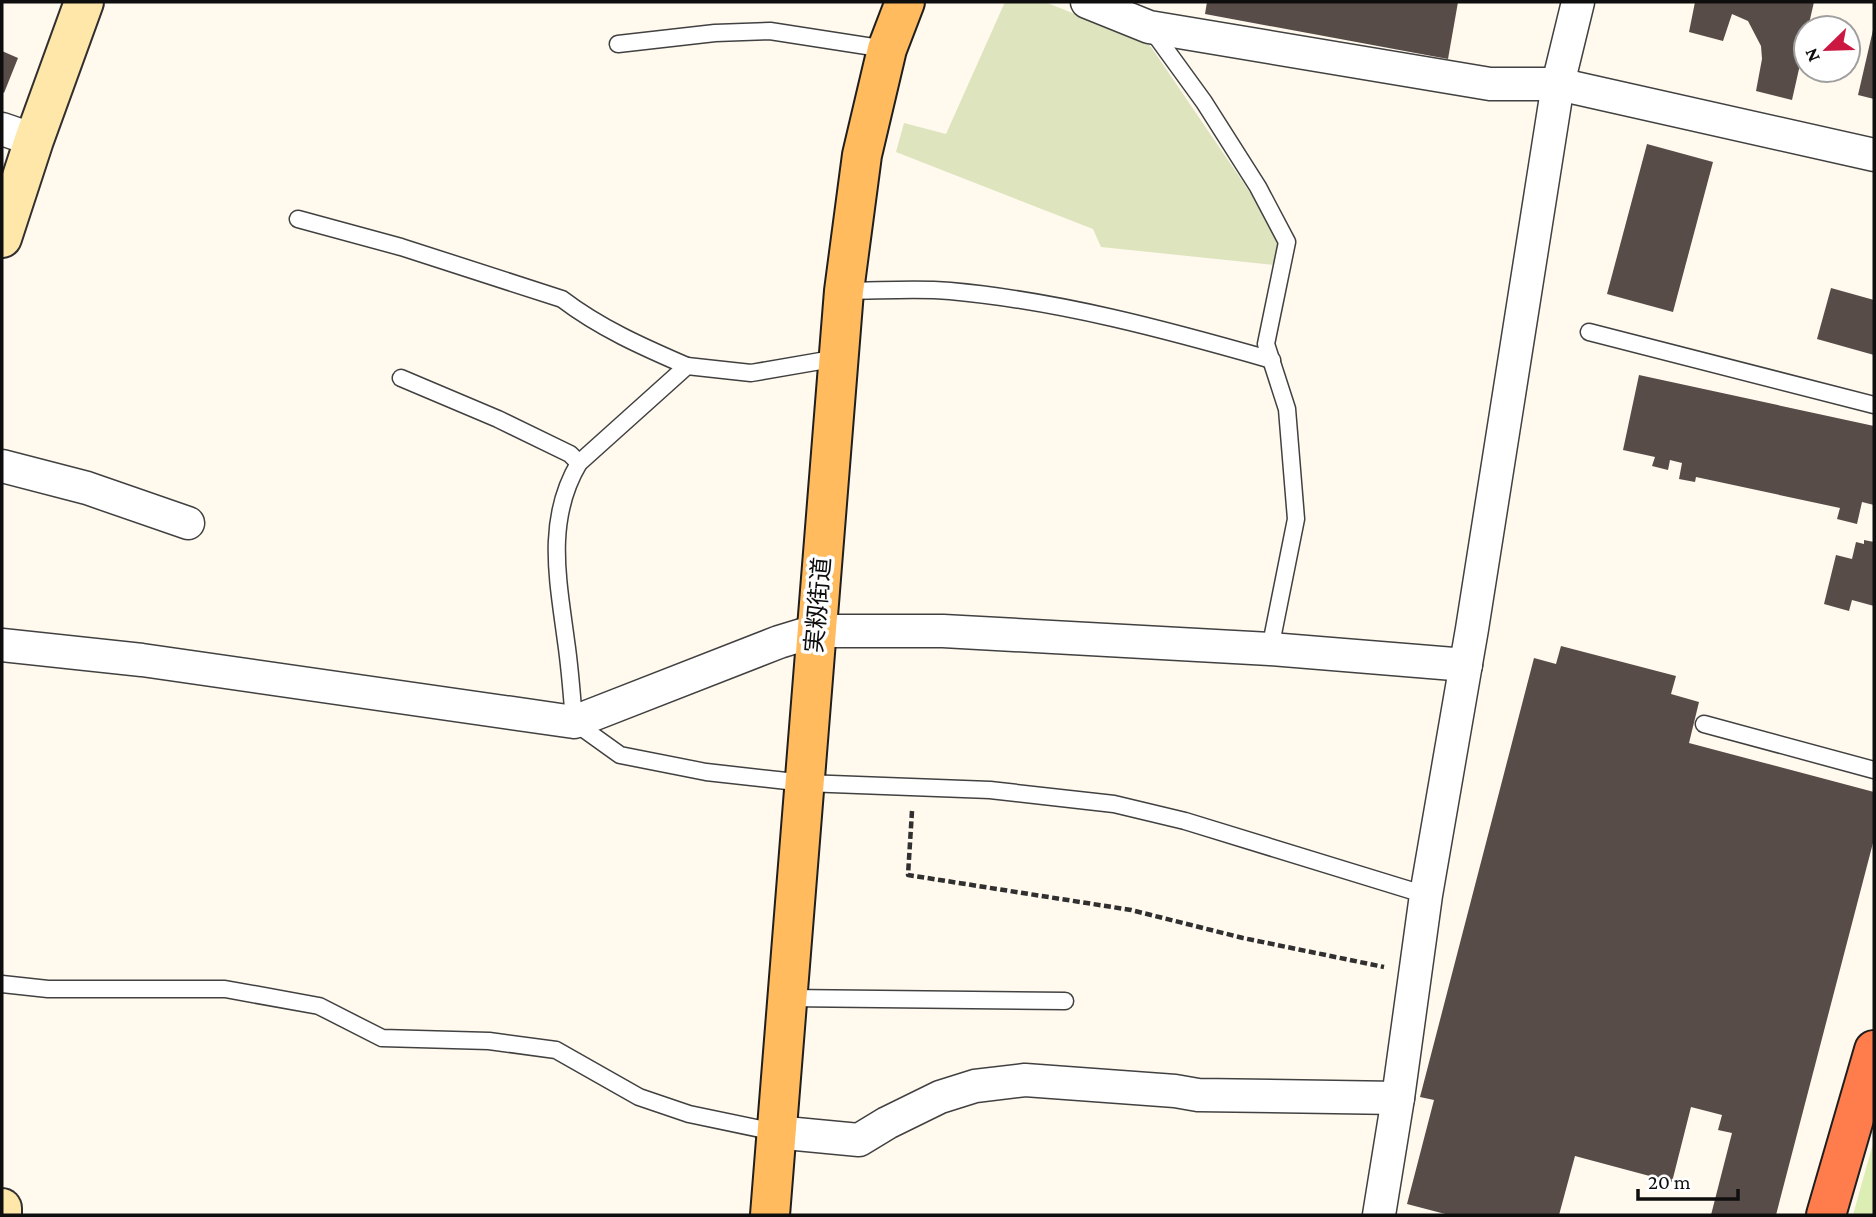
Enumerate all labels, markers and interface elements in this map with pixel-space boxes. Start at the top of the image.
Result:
north arrow [1792,14,1862,84]
text: N [1800,45,1824,66]
street label: 実籾街道 [800,556,835,654]
scale bar [1638,1158,1738,1202]
text: 20 m [1648,1170,1691,1194]

